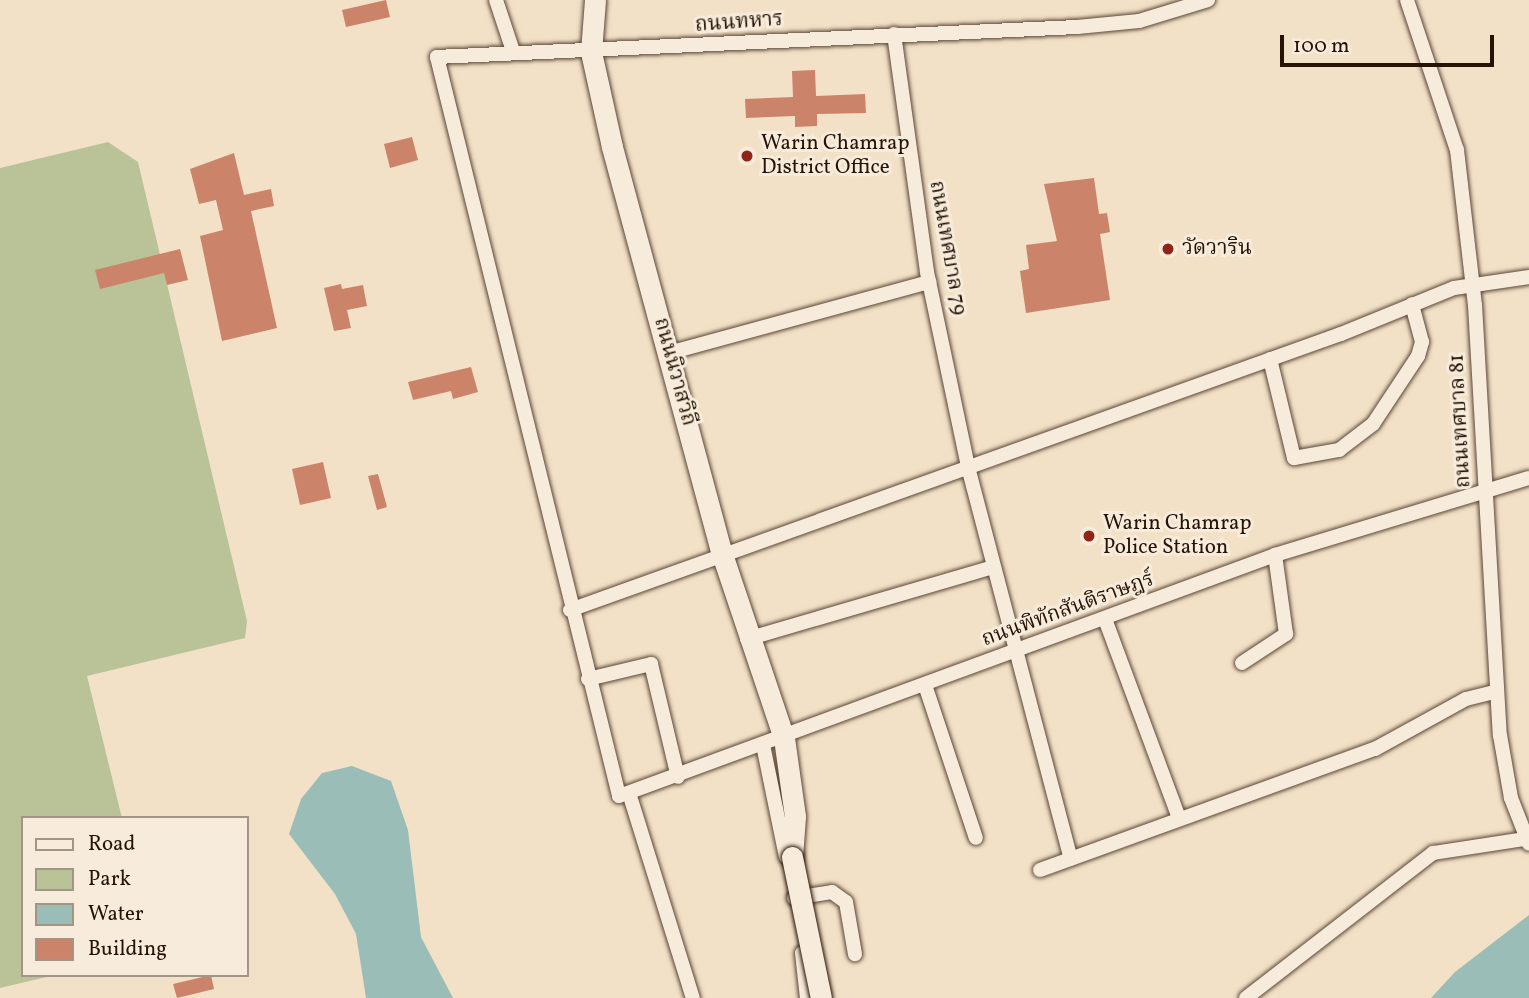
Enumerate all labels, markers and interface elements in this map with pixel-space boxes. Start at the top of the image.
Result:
street label: ถนนทหาร [694,7,784,39]
scale bar [1284,21,1498,65]
text: 100 m [1293,32,1350,61]
place label: Warin Chamrap District Office [761,131,909,181]
marker: Warin Chamrap District Office [739,148,755,164]
street label: ถนนเทศบาล 79 [923,179,971,317]
place label: วัดวาริน [1182,236,1252,262]
marker: วัดวาริน [1160,241,1176,257]
street label: ถนนนิวาสวิถี [647,315,701,429]
street label: ถนนเทศบาล 81 [1445,353,1477,489]
place label: Warin Chamrap Police Station [1103,511,1251,561]
marker: Warin Chamrap Police Station [1081,528,1097,544]
street label: ถนนพิทักสันติราษฎร์ [978,567,1158,653]
legend [21,816,248,977]
text: Road [88,830,135,859]
text: Park [88,865,131,894]
text: Water [88,900,144,929]
text: Building [88,935,167,964]

